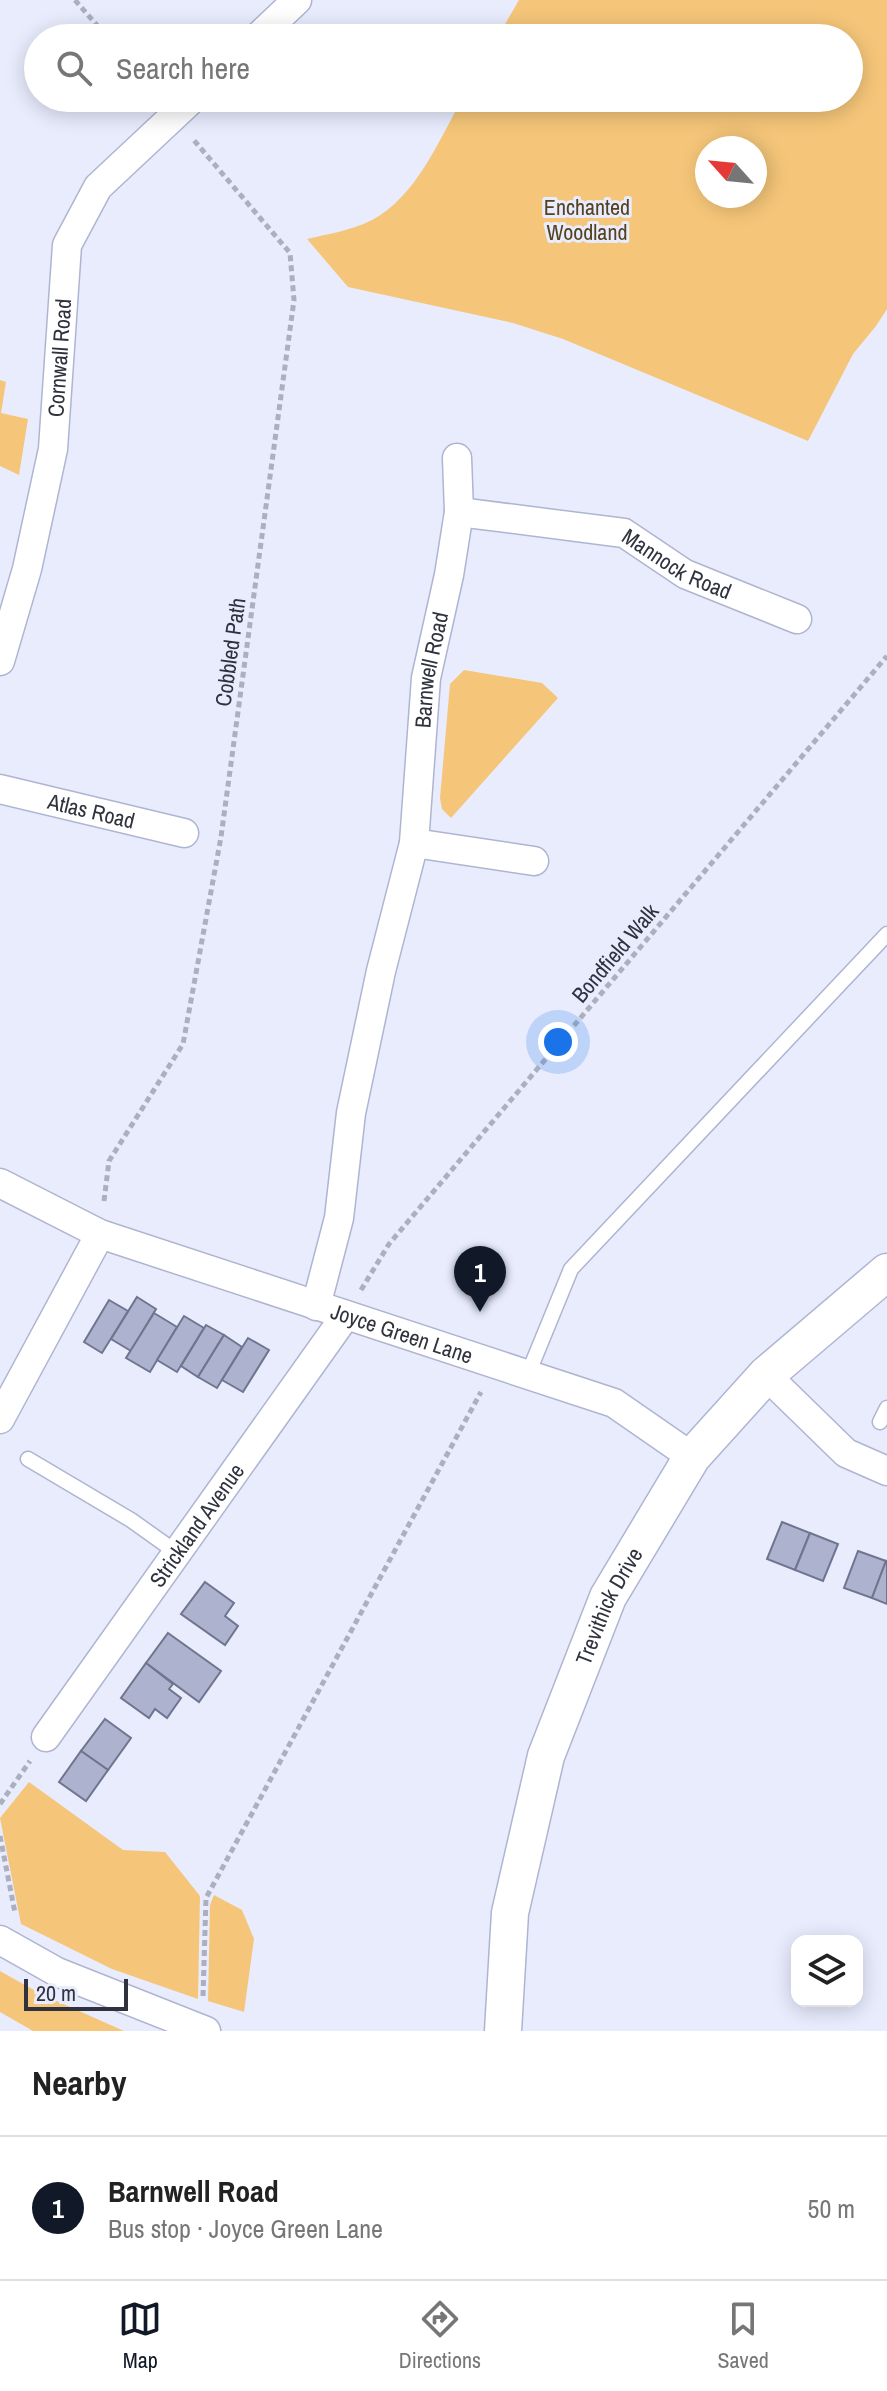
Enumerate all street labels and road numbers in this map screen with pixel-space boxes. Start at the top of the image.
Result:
street label: Cornwall Road [40,298,78,418]
street label: Mannock Road [616,521,736,606]
street label: Cobbled Path [208,596,252,708]
street label: Barnwell Road [407,609,455,729]
street label: Atlas Road [44,786,138,836]
street label: Bondfield Walk [565,896,666,1009]
street label: Joyce Green Lane [327,1296,477,1371]
street label: Strickland Avenue [142,1457,251,1593]
street label: Trevithick Drive [568,1542,649,1669]

